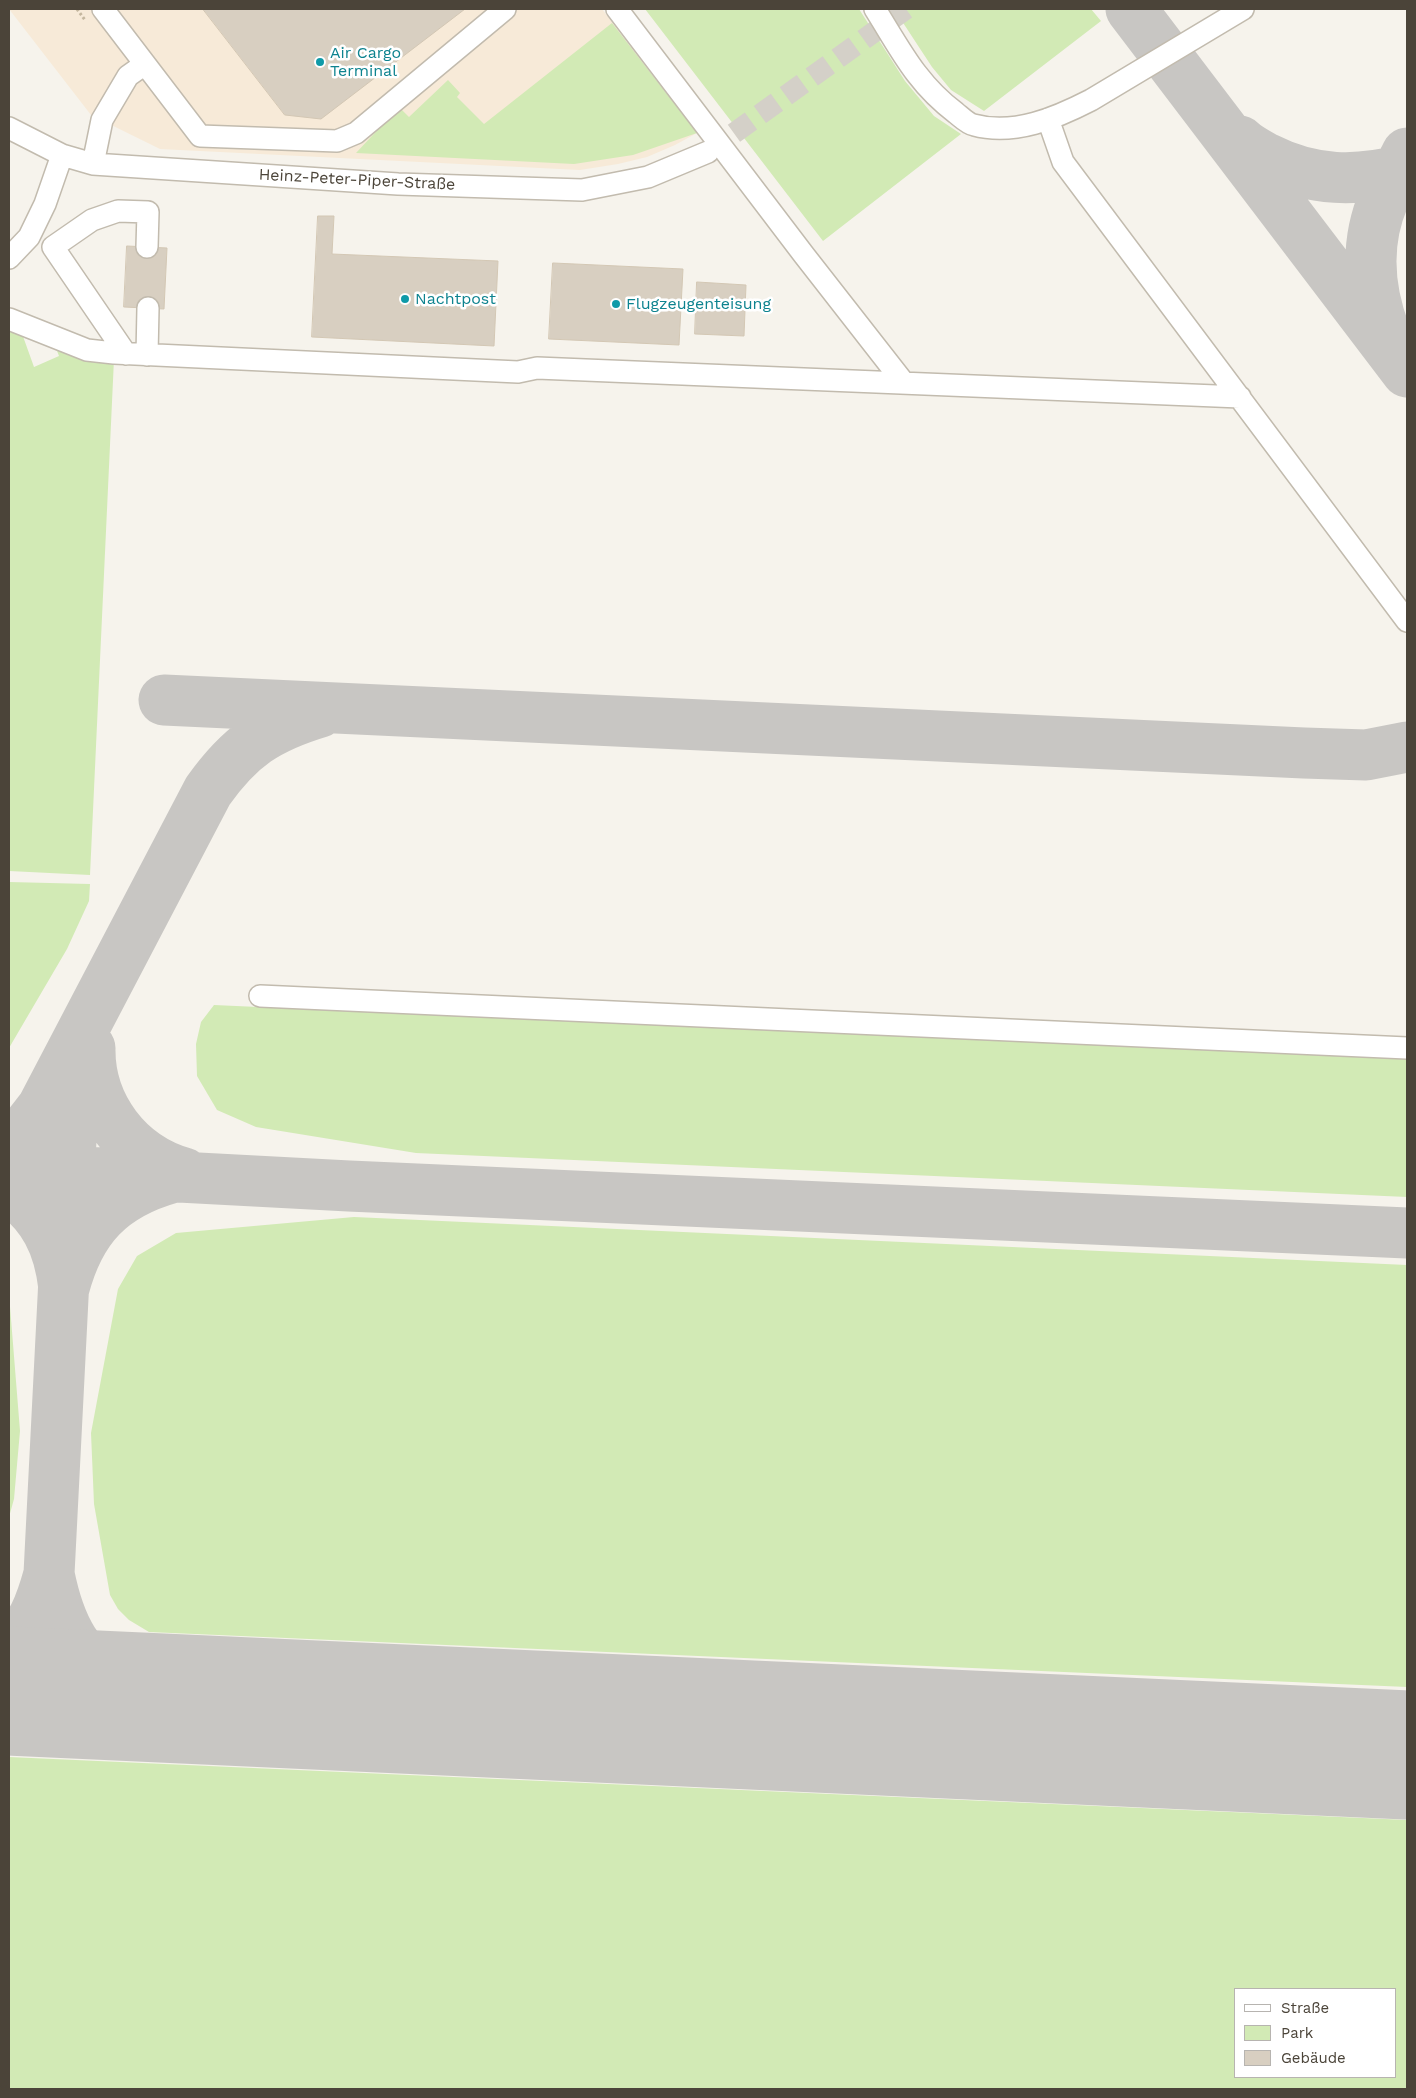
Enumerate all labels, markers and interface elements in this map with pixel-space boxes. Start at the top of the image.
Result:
place label: Air Cargo Terminal [330,43,401,81]
marker: Air Cargo Terminal [314,56,326,68]
street label: Heinz-Peter-Piper-Straße [258,165,456,195]
place label: Nachtpost [415,289,496,309]
marker: Nachtpost [399,293,411,305]
place label: Flugzeugenteisung [626,294,771,314]
marker: Flugzeugenteisung [610,298,622,310]
legend [1234,1988,1396,2078]
text: Straße [1281,1999,1329,2017]
text: Park [1281,2024,1313,2042]
text: Gebäude [1281,2049,1346,2067]

